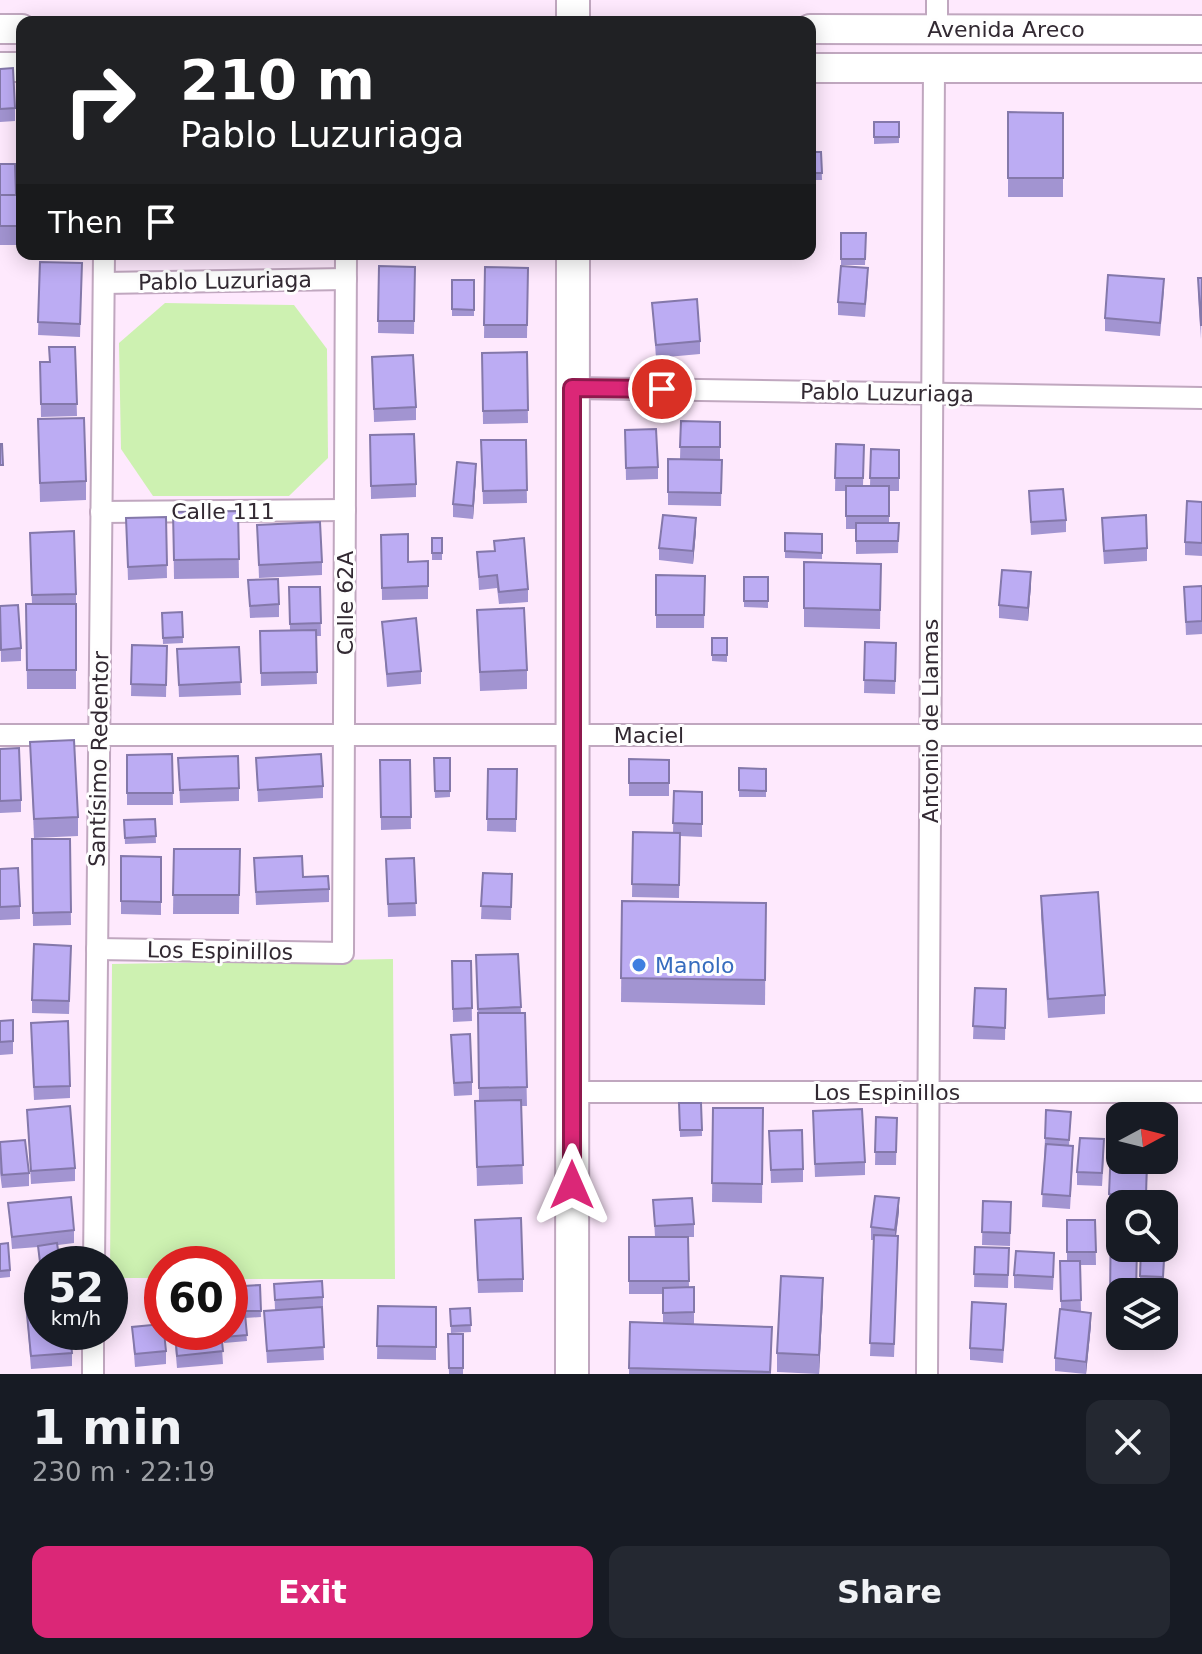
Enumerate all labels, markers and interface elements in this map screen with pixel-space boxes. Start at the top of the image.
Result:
street label: Avenida Areco [927,17,1085,42]
text: 210 m [180,47,375,112]
icon: right [48,48,152,152]
text: Pablo Luzuriaga [180,114,464,155]
icon: arrive [139,200,183,244]
text: Then [48,205,123,240]
street label: Pablo Luzuriaga [138,267,312,295]
pin [628,355,696,423]
icon: arrive [640,367,684,411]
street label: Pablo Luzuriaga [800,379,974,407]
street label: Calle 111 [171,499,275,524]
street label: Calle 62A [333,551,358,655]
street label: Antonio de Llamas [918,619,943,823]
street label: Santísimo Redentor [85,650,113,867]
street label: Maciel [614,723,684,748]
street label: Los Espinillos [147,937,293,965]
place label: Manolo [655,953,734,978]
marker: Manolo [630,956,648,974]
street label: Los Espinillos [814,1080,960,1105]
north arrow [1106,1102,1178,1174]
map controls [1106,1102,1178,1350]
position arrow [530,1143,614,1227]
button: search [1106,1190,1178,1262]
speed limit sign: 60 [144,1246,248,1350]
text: 52 [48,1265,104,1311]
button: layers [1106,1278,1178,1350]
text: km/h [51,1306,101,1330]
text: 1 min [32,1399,183,1455]
button: close [1086,1400,1170,1484]
text: 230 m · 22:19 [32,1457,215,1487]
button: Exit [32,1546,593,1638]
button: Share [609,1546,1170,1638]

